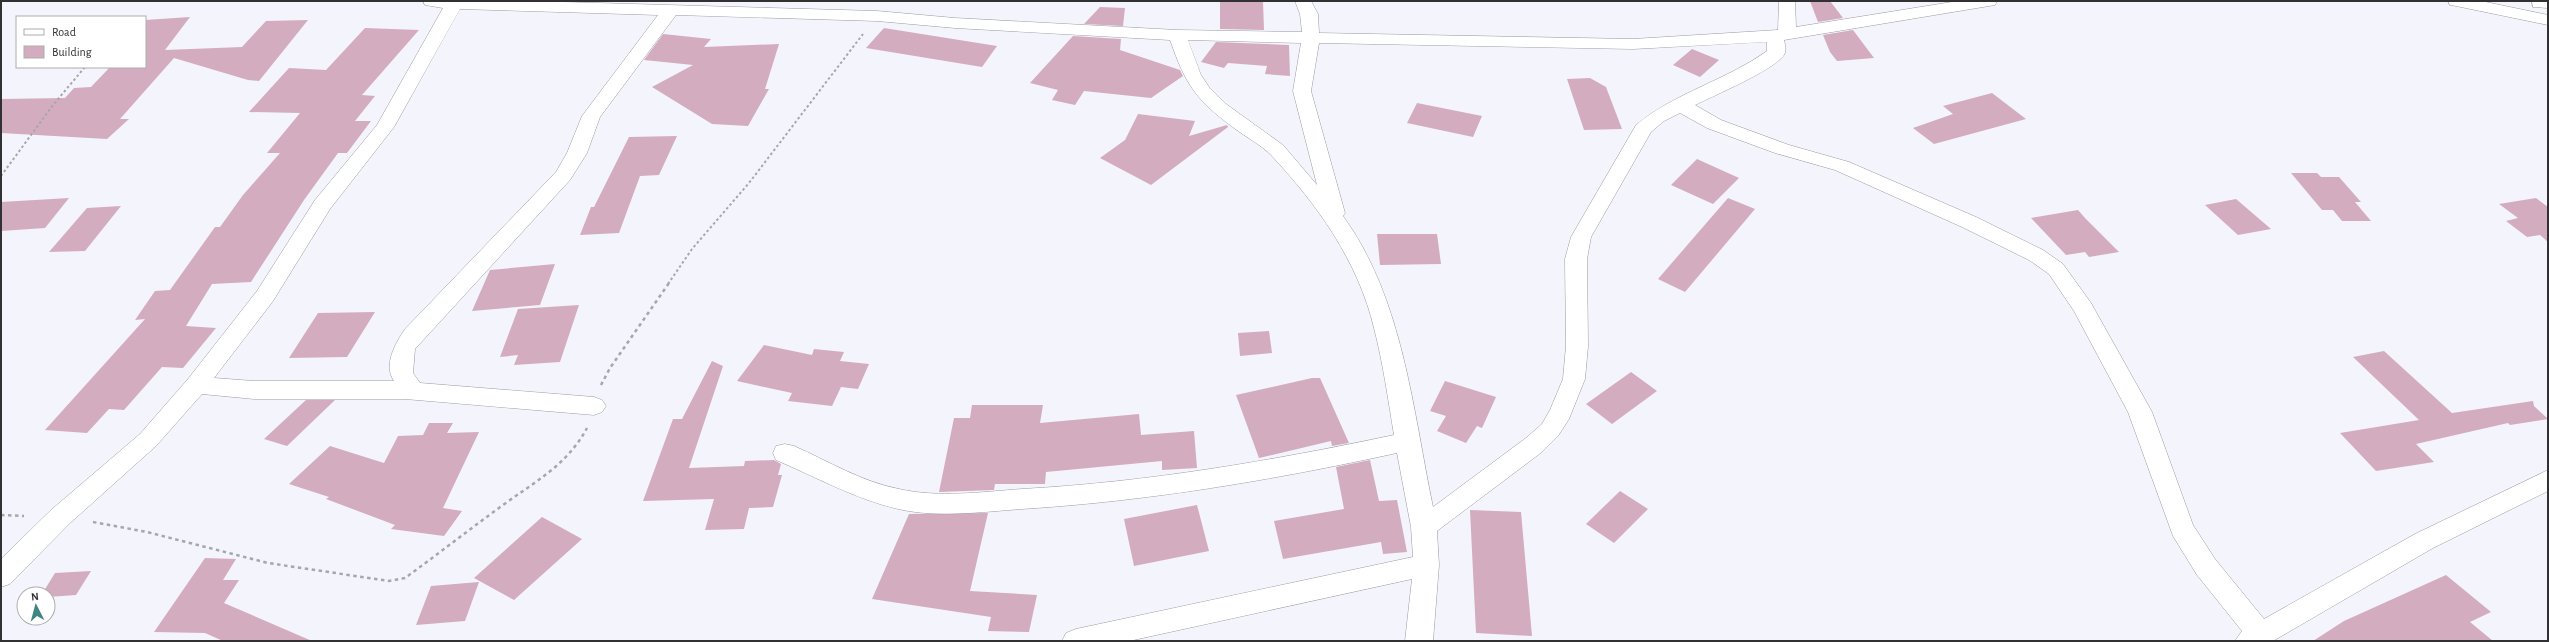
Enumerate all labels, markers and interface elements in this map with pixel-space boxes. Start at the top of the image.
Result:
legend [16,16,146,68]
text: Road [52,26,76,38]
text: Building [52,46,92,58]
north arrow [16,586,56,626]
text: N [31,591,39,602]

